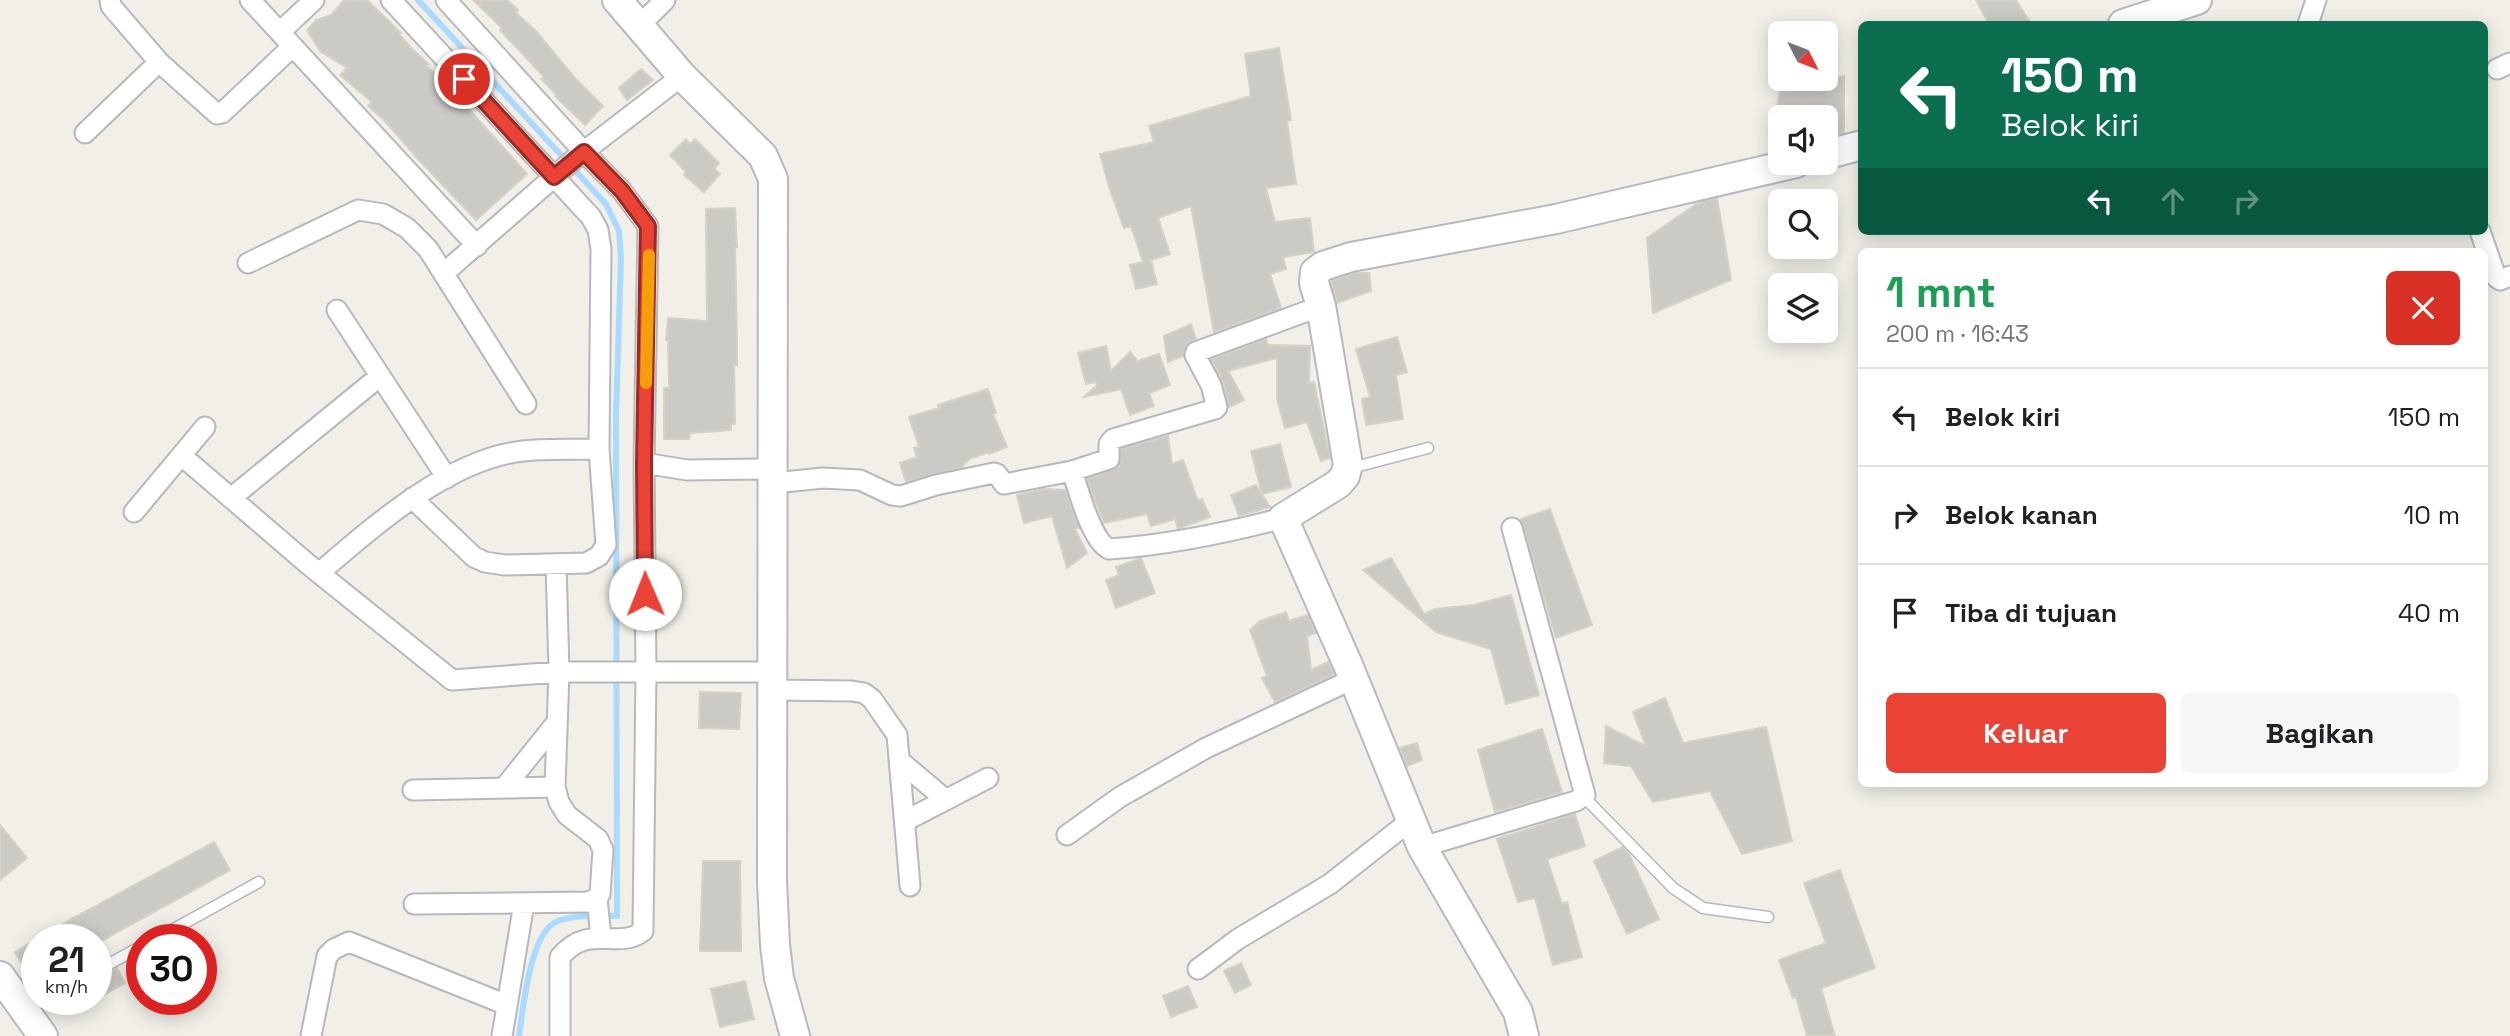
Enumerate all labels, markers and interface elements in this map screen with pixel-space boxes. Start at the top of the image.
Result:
north arrow [1768,21,1838,91]
map controls [1768,21,1838,343]
text: 150 m [2001,44,2139,106]
pin [434,49,494,109]
icon: left [1886,49,1977,140]
icon: arrive [445,60,483,98]
button: sound [1768,105,1838,175]
text: Belok kiri [2001,105,2139,145]
icon: left [2081,182,2119,220]
icon: ahead [2154,182,2192,220]
icon: right [2227,182,2265,220]
button: search [1768,189,1838,259]
text: 1 mnt [1886,266,1996,319]
button: close [2386,271,2460,345]
button: layers [1768,273,1838,343]
text: 200 m · 16:43 [1886,319,2029,349]
icon: left [1886,398,1924,436]
text: Belok kiri [1945,400,2060,434]
text: 150 m [2388,400,2460,434]
icon: right [1886,496,1924,534]
text: Belok kanan [1945,498,2098,532]
text: 10 m [2403,498,2460,532]
position arrow [608,557,682,631]
icon: arrive [1886,594,1924,632]
text: Tiba di tujuan [1945,596,2117,630]
text: 40 m [2398,596,2460,630]
button: Keluar [1886,693,2166,773]
button: Bagikan [2180,693,2460,773]
speed limit sign: 30 [126,924,217,1015]
text: 21 [48,938,85,982]
text: km/h [45,975,88,998]

